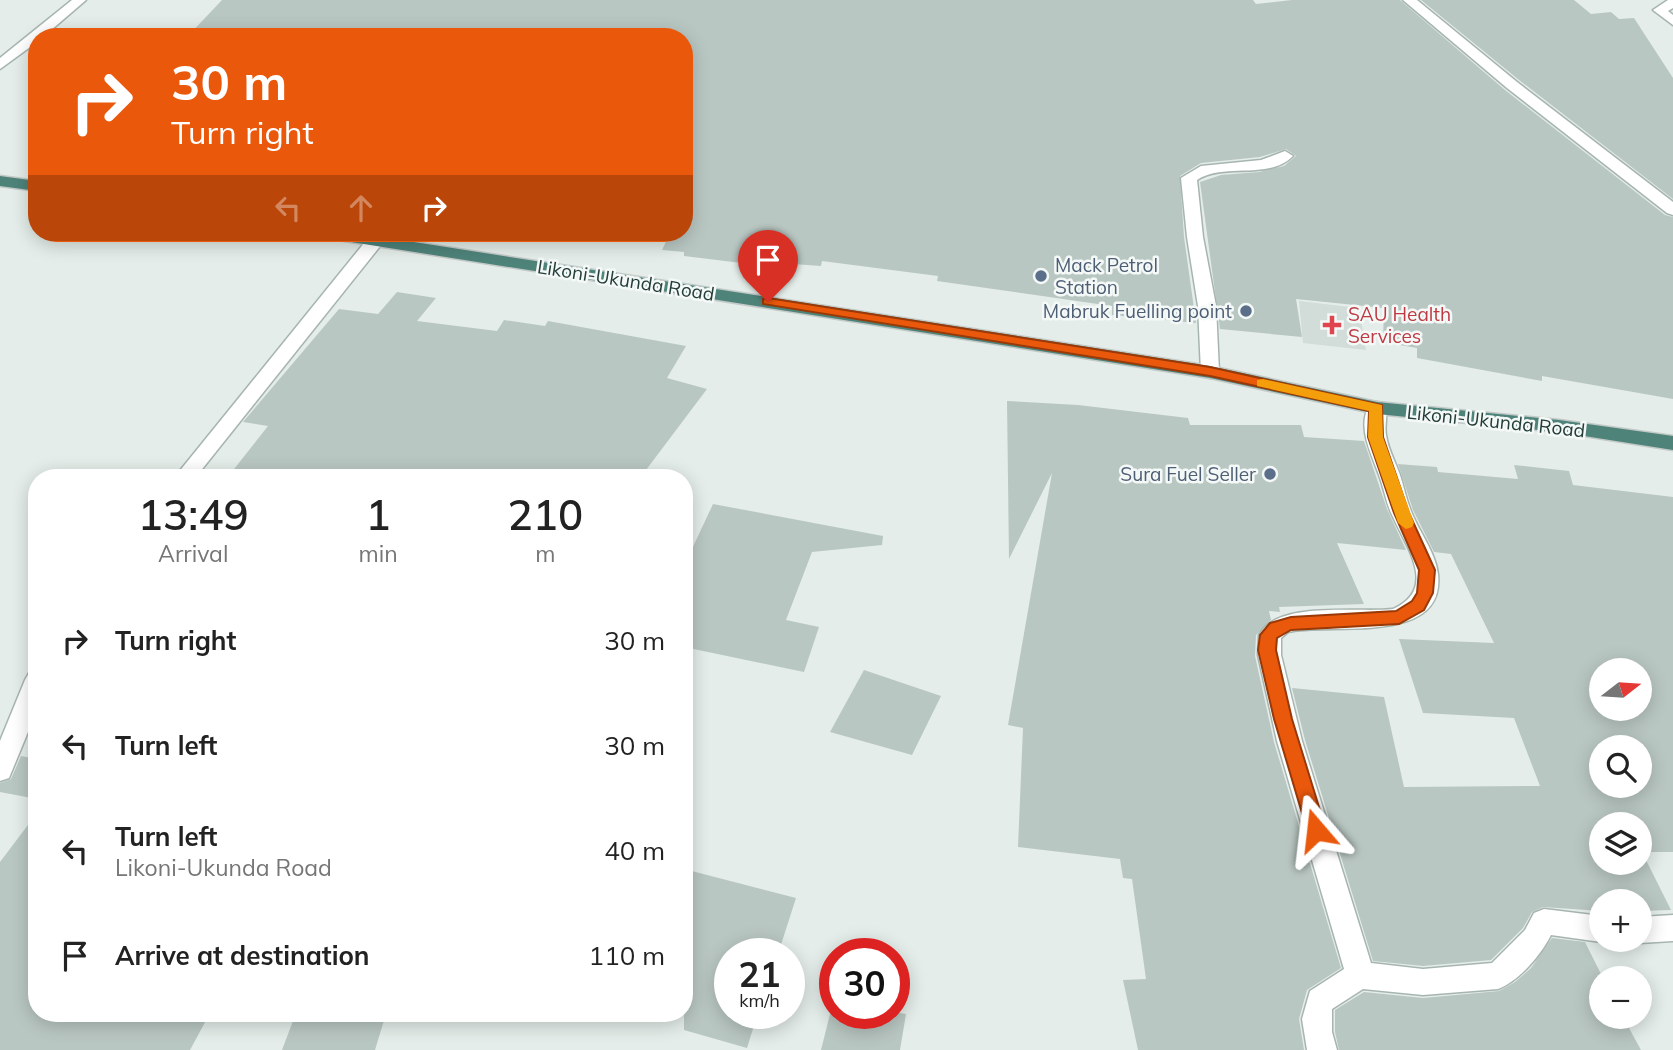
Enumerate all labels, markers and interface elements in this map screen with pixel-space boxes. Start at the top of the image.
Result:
text: 30 m [171,51,287,112]
icon: right [56,56,147,147]
text: Turn right [171,112,314,152]
icon: left [269,189,307,227]
icon: ahead [342,189,380,227]
icon: right [415,189,453,227]
pin [738,230,798,302]
icon: arrive [749,241,787,279]
place label: Mack Petrol Station [1055,253,1158,299]
street label: Likoni-Ukunda Road [536,254,716,306]
marker: Mack Petrol Station [1033,268,1049,284]
place label: Mabruk Fuelling point [1043,299,1232,323]
place label: SAU Health Services [1348,302,1451,348]
marker: Mabruk Fuelling point [1238,303,1254,319]
marker: SAU Health Services [1322,315,1342,335]
street label: Likoni-Ukunda Road [1406,400,1586,442]
place label: Sura Fuel Seller [1120,462,1256,486]
marker: Sura Fuel Seller [1262,466,1278,482]
text: 13:49 [138,488,249,541]
text: 1 [365,488,391,541]
text: 210 [508,488,583,541]
text: Arrival [158,539,228,568]
text: min [358,539,398,568]
text: m [535,539,555,568]
icon: right [56,622,94,660]
text: Turn right [115,624,236,657]
text: 30 m [604,624,665,657]
north arrow [1589,658,1652,721]
map controls [1589,658,1652,1029]
icon: left [56,727,94,765]
text: Turn left [115,729,217,762]
text: 30 m [604,729,665,762]
button: search [1589,735,1652,798]
position arrow [1279,793,1353,867]
button: layers [1589,812,1652,875]
text: Turn left [115,820,217,853]
icon: left [56,832,94,870]
text: 40 m [604,834,665,867]
text: Likoni-Ukunda Road [115,853,332,882]
button: + [1589,889,1652,952]
icon: arrive [56,937,94,975]
speed limit sign: 30 [819,938,910,1029]
text: Arrive at destination [115,939,370,972]
text: 110 m [589,939,665,972]
text: 21 [738,952,781,996]
button: − [1589,966,1652,1029]
text: km/h [739,989,780,1012]

